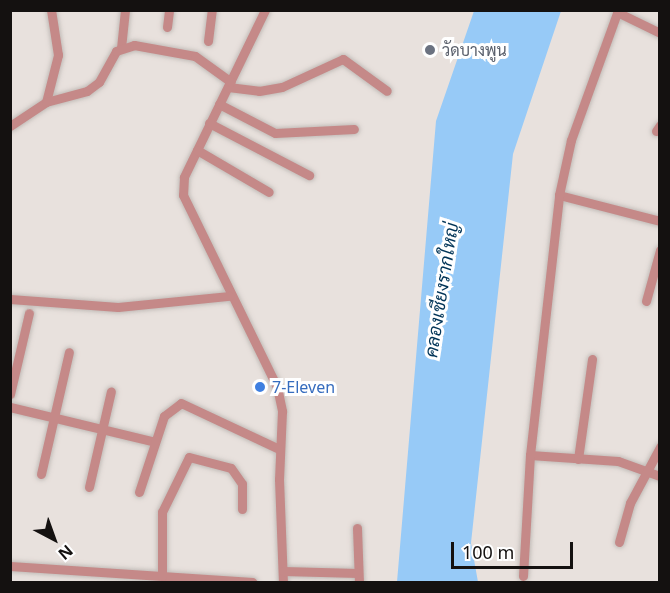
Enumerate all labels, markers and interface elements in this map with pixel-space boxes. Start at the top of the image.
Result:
place label: วัดบางพูน [442,40,507,60]
marker: วัดบางพูน [423,43,437,57]
water label: คลองเชียงรากใหญ่ [420,221,462,359]
place label: 7-Eleven [272,377,335,397]
marker: 7-Eleven [253,380,267,394]
north arrow [24,509,84,569]
scale bar [454,530,576,568]
text: N [54,540,78,565]
text: 100 m [462,540,514,564]

